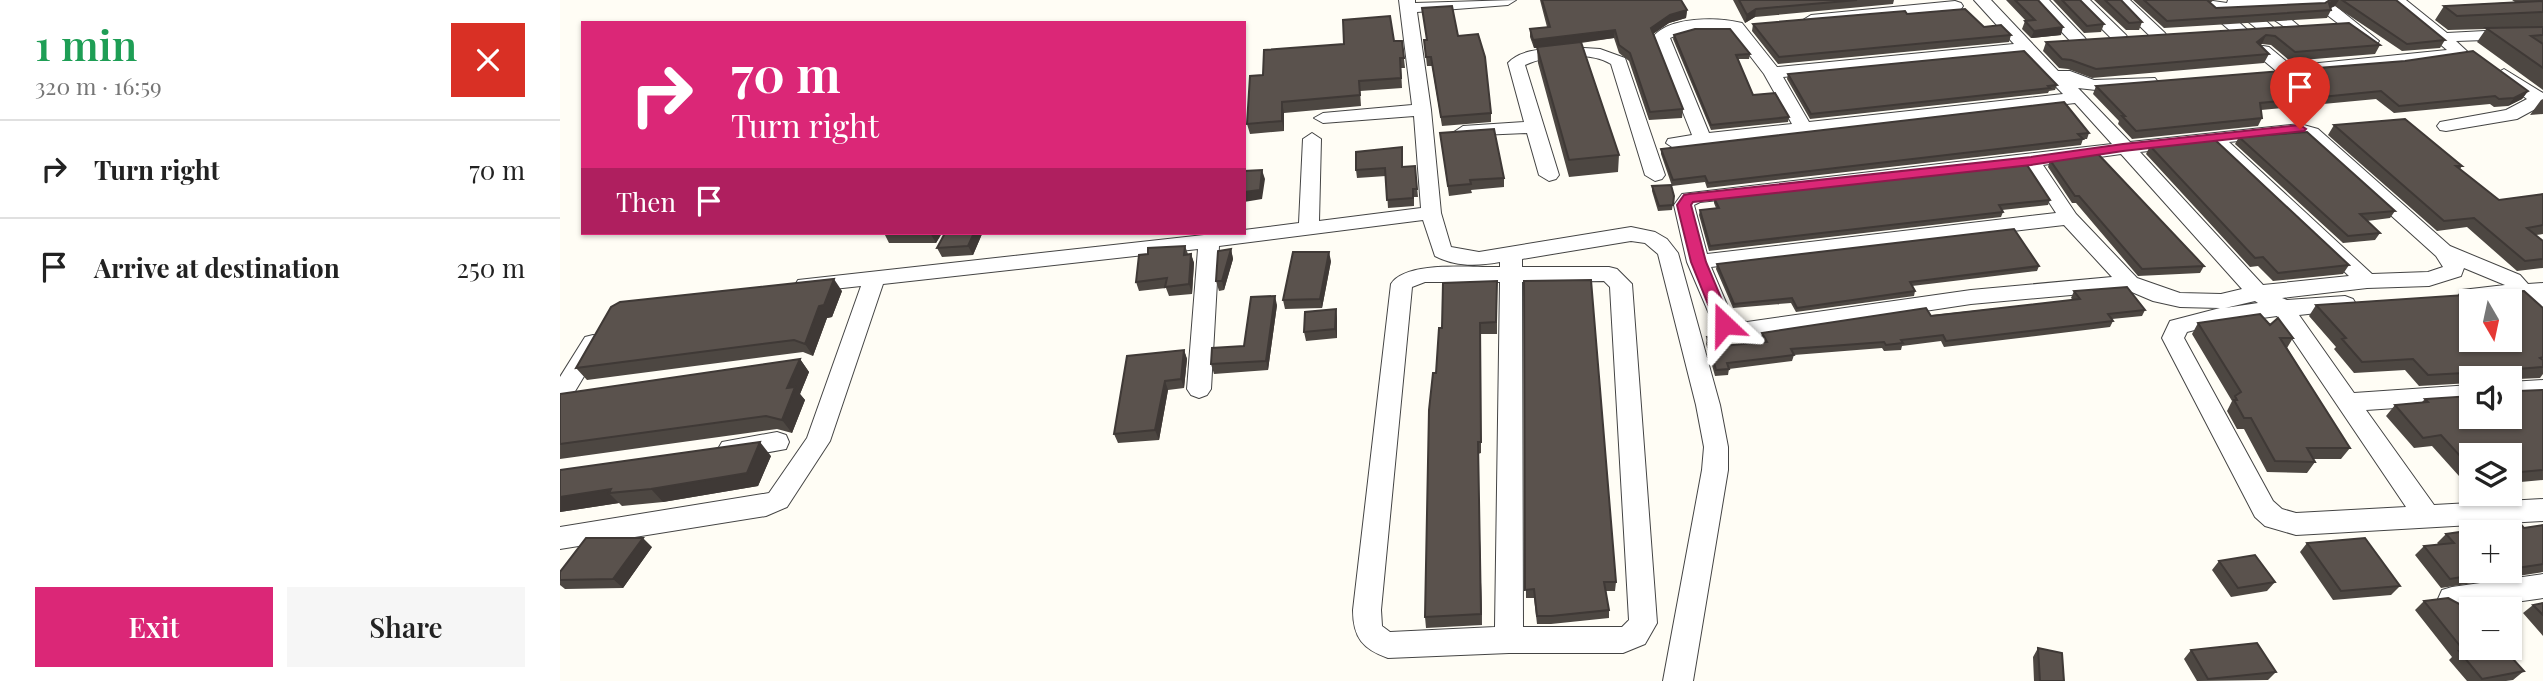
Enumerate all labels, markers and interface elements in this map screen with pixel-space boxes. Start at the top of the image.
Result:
text: 1 min [35,16,137,72]
button: close [451,23,525,97]
text: 70 m [731,40,841,105]
icon: right [616,49,707,140]
pin [2270,57,2330,129]
icon: arrive [2281,68,2319,106]
text: 320 m · 16:59 [35,70,162,101]
text: Turn right [731,103,879,146]
icon: right [35,150,73,188]
text: Turn right [94,152,220,187]
text: 70 m [469,152,525,187]
icon: arrive [690,182,728,220]
text: Then [616,184,676,219]
icon: arrive [35,248,73,286]
text: Arrive at destination [94,250,340,285]
text: 250 m [457,250,525,285]
position arrow [1687,287,1761,361]
north arrow [2459,289,2522,352]
map controls [2459,289,2522,660]
button: sound [2459,366,2522,429]
button: layers [2459,443,2522,506]
button: + [2459,520,2522,583]
button: Exit [35,587,273,667]
button: Share [287,587,525,667]
button: − [2459,597,2522,660]

